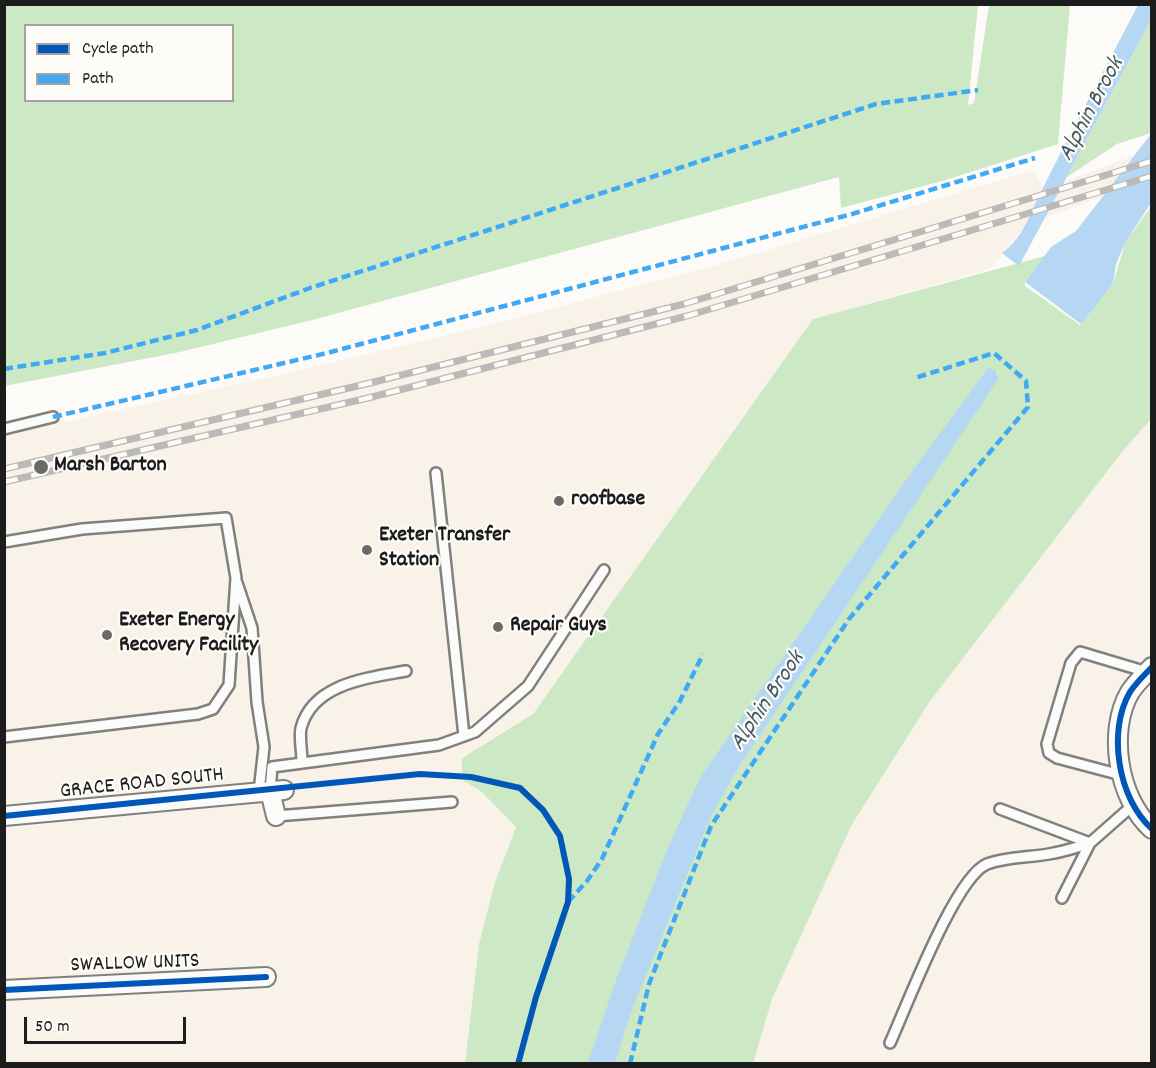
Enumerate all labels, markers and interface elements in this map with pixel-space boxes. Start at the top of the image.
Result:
legend [24,24,234,102]
text: Cycle path [82,37,153,62]
water label: Alphin Brook [1054,53,1132,167]
text: Path [82,67,114,92]
place label: Marsh Barton [54,454,167,480]
marker: Marsh Barton [32,458,50,476]
place label: roofbase [571,488,645,514]
marker: roofbase [552,494,566,508]
place label: Exeter Transfer Station [379,524,510,576]
marker: Exeter Transfer Station [360,543,374,557]
place label: Exeter Energy Recovery Facility [119,609,258,660]
place label: Repair Guys [510,614,607,640]
marker: Repair Guys [491,620,505,634]
marker: Exeter Energy Recovery Facility [100,628,114,642]
water label: Alphin Brook [725,647,813,757]
street label: GRACE ROAD SOUTH [59,763,225,807]
street label: SWALLOW UNITS [70,950,200,980]
scale bar [27,1005,189,1043]
text: 50 m [35,1015,70,1040]

